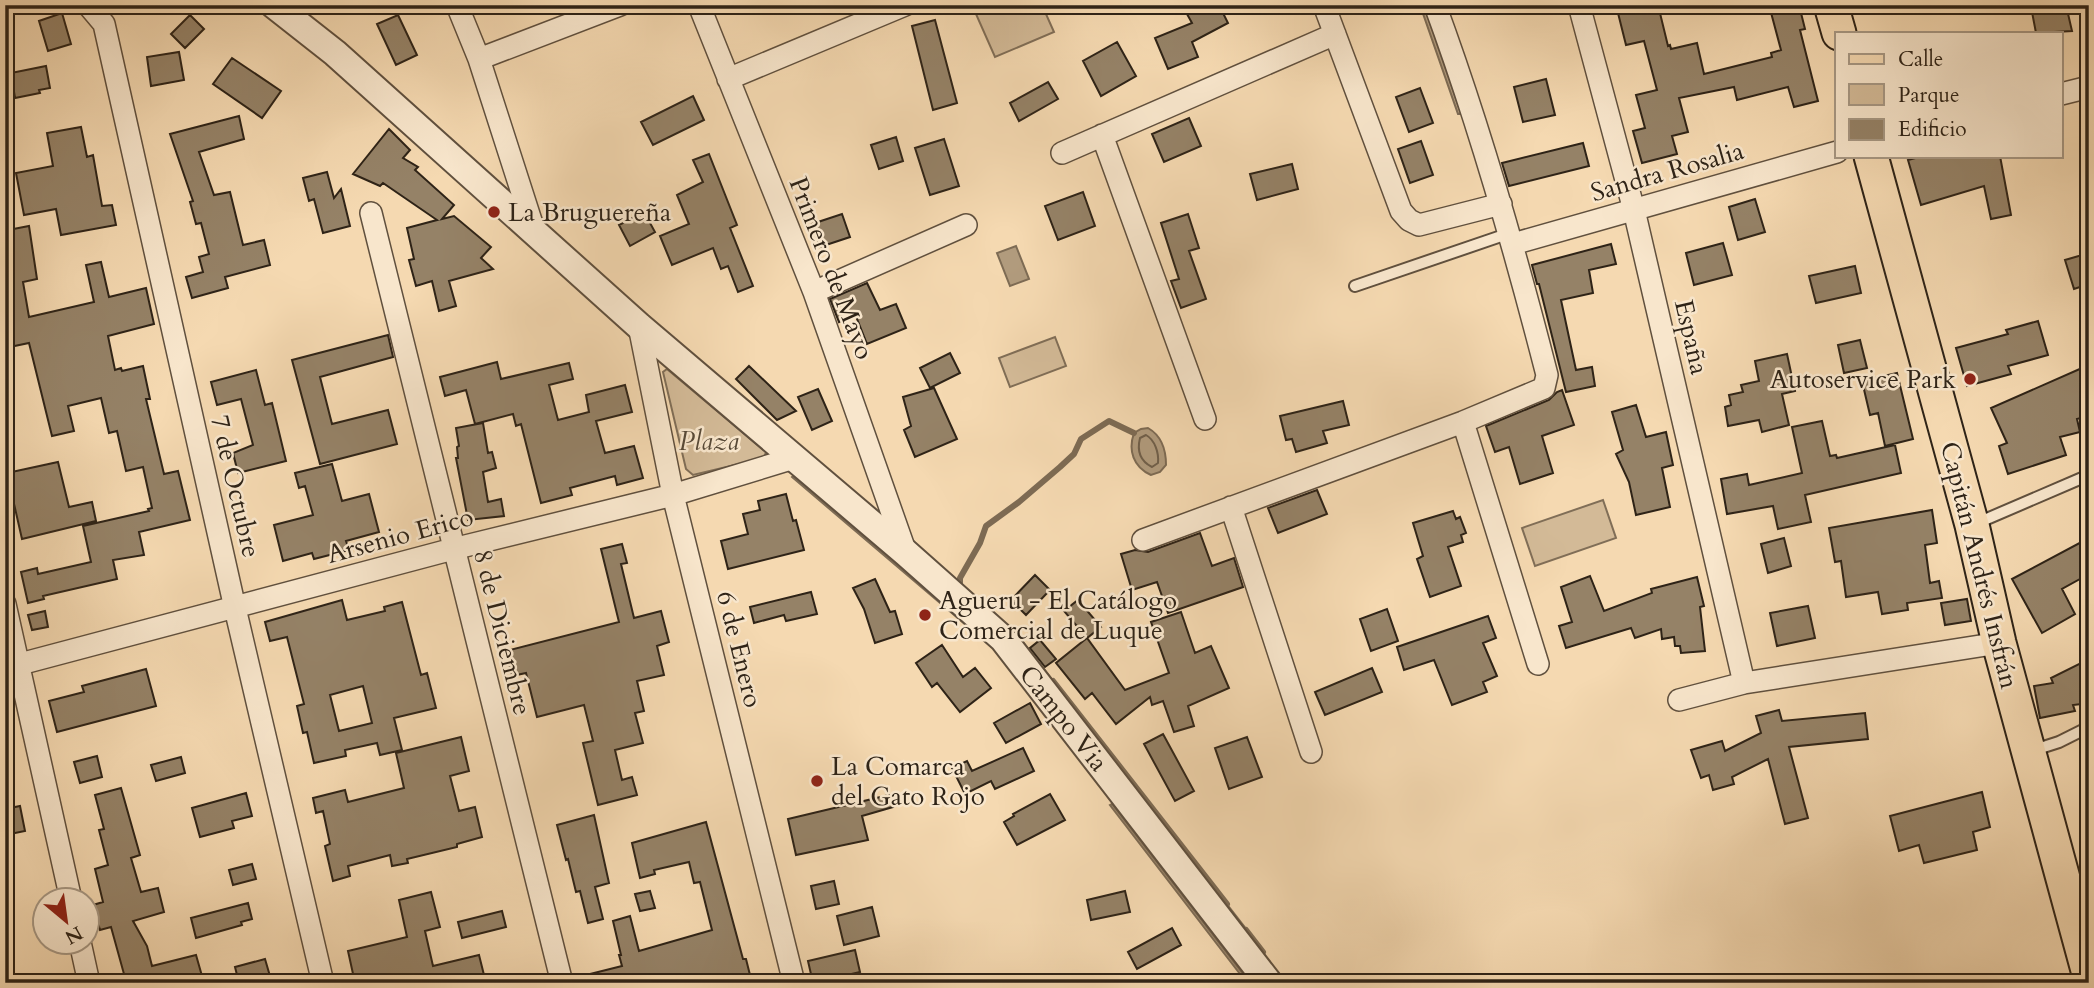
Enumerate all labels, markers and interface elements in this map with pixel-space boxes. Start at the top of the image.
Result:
legend [1835,32,2062,158]
text: Calle [1898,45,1943,74]
text: Parque [1898,81,1959,110]
text: Edificio [1898,115,1967,144]
street label: Sandra Rosalia [1586,133,1748,210]
street label: Primero de Mayo [781,172,882,364]
place label: La Bruguereña [508,195,671,230]
marker: La Bruguereña [486,204,502,220]
street label: España [1666,296,1717,378]
place label: Autoservice Park [1770,362,1956,397]
marker: Autoservice Park [1962,371,1978,387]
street label: 7 de Octubre [202,412,269,561]
park label: Plaza [679,424,740,459]
street label: Capitán Andrés Insfrán [1932,438,2027,692]
street label: Arsenio Erico [323,499,477,572]
street label: 8 de Diciembre [465,546,540,719]
place label: Agueru - El Catálogo Comercial de Luque [939,583,1177,648]
street label: 6 de Enero [708,587,771,711]
marker: Agueru - El Catálogo Comercial de Luque [917,607,933,623]
street label: Campo Via [1011,658,1116,779]
place label: La Comarca del Gato Rojo [831,749,985,814]
marker: La Comarca del Gato Rojo [809,773,825,789]
north arrow [32,886,102,956]
text: N [60,920,87,951]

